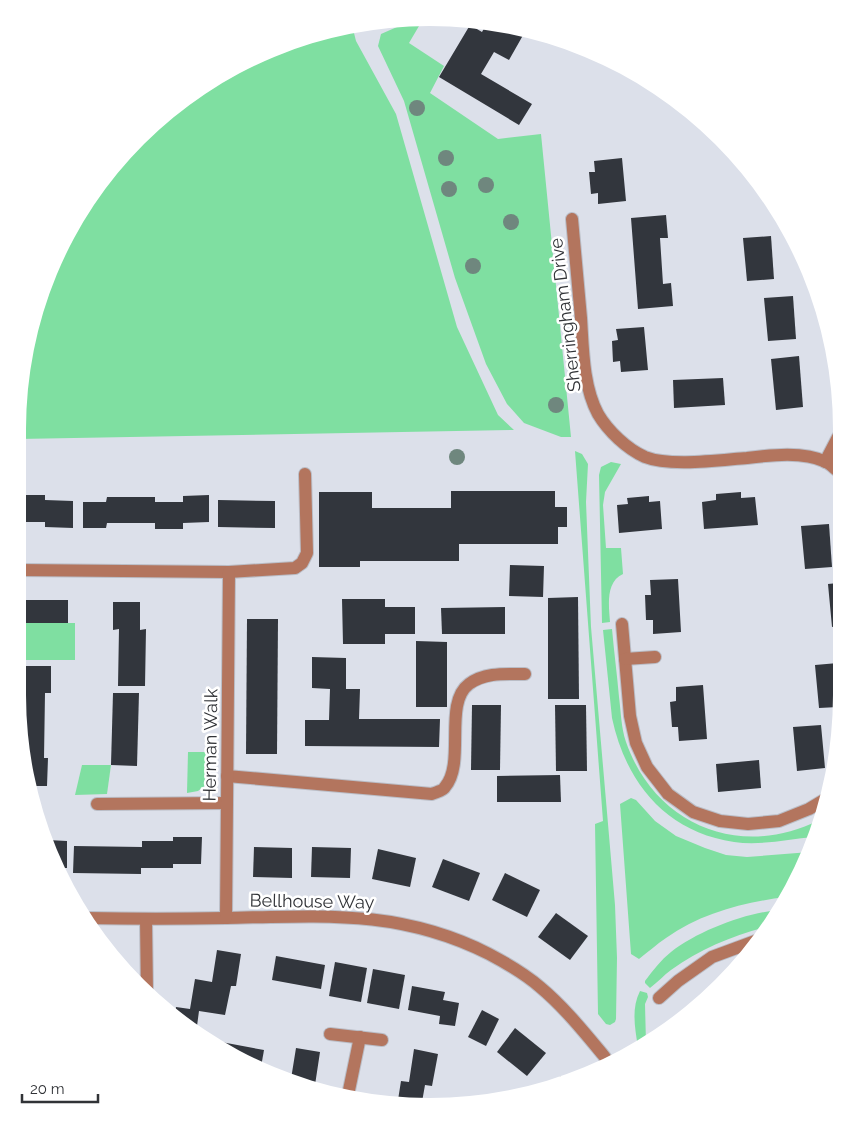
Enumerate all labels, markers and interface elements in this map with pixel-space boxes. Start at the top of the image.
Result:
street label: Sherringham Drive [545,237,585,393]
street label: Herman Walk [199,688,221,802]
street label: Bellhouse Way [250,889,375,913]
scale bar [22,1072,99,1104]
text: 20 m [30,1080,65,1098]

